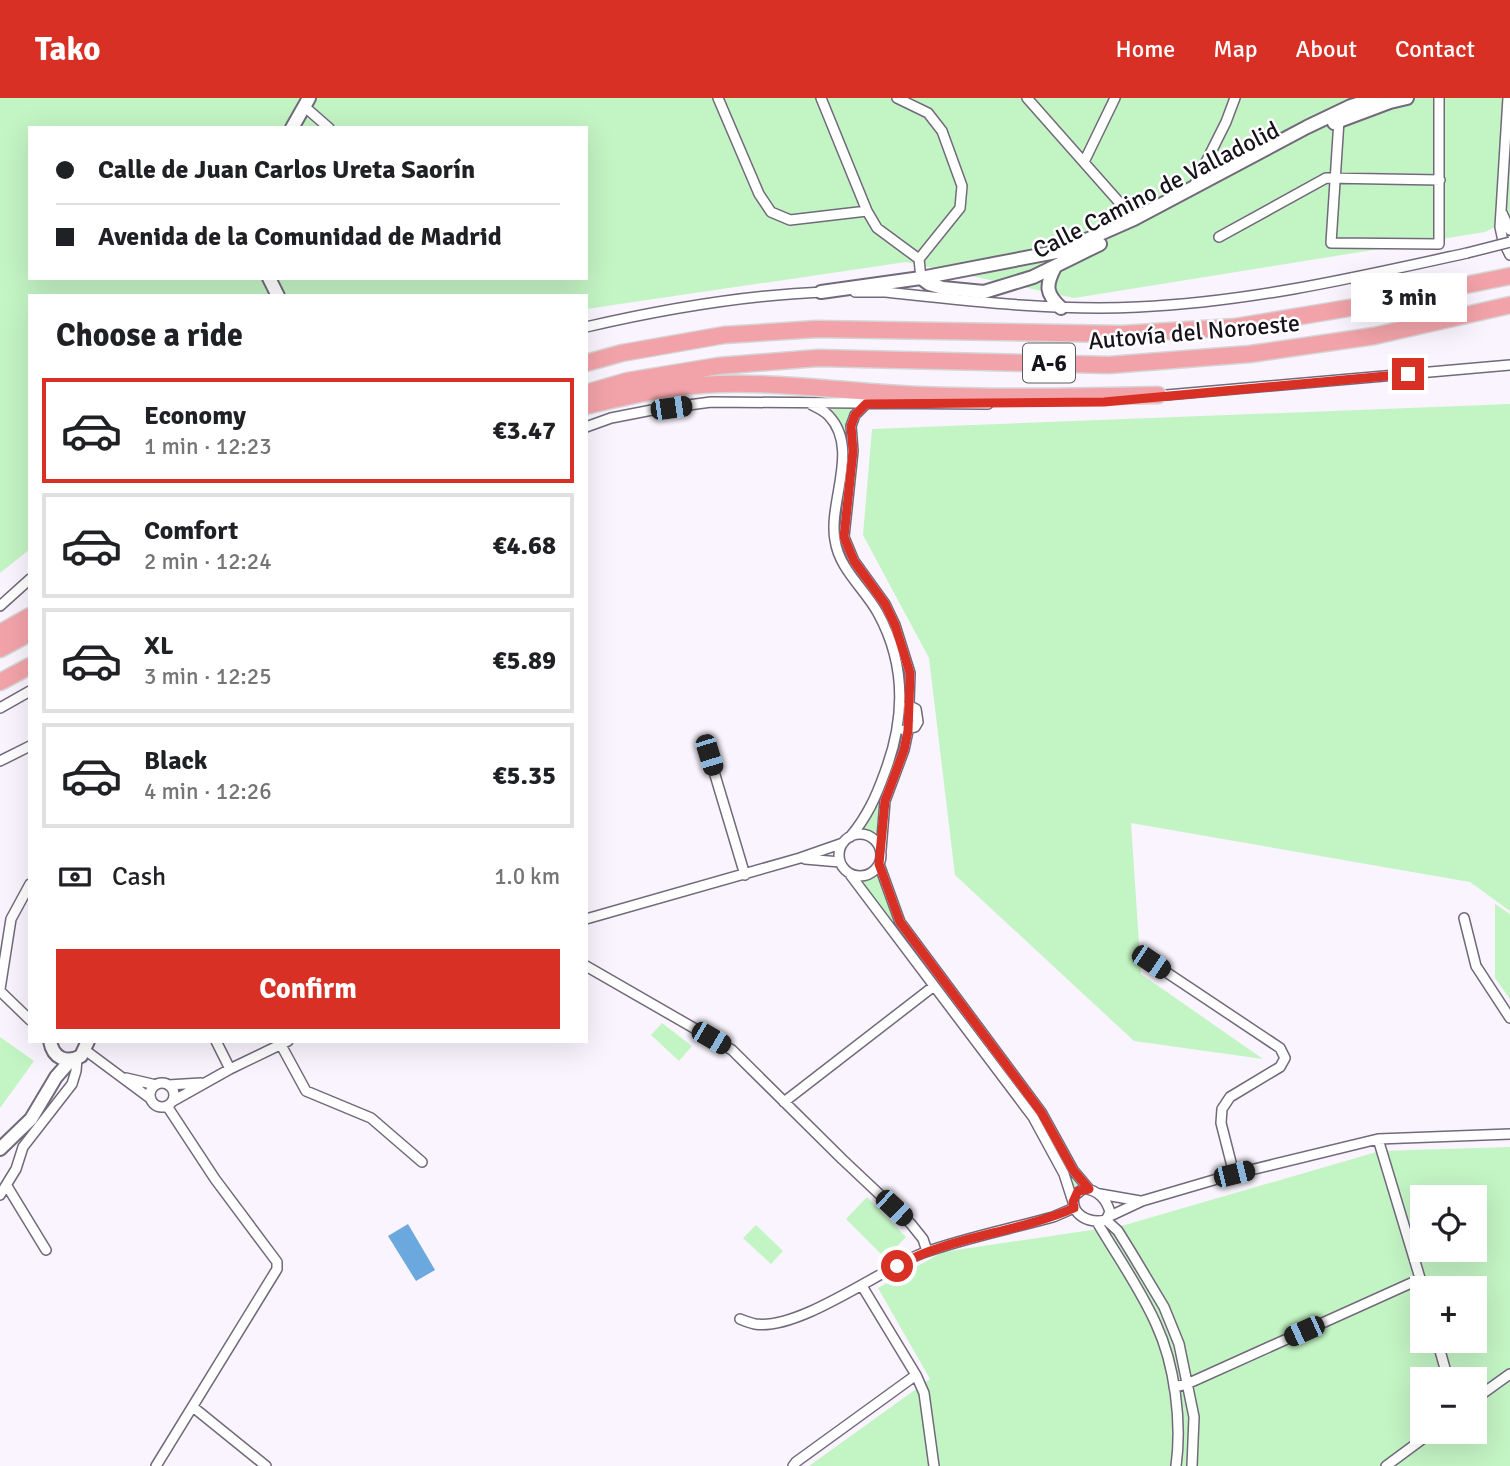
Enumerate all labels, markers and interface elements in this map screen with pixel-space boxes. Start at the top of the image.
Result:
text: Tako [35,29,100,70]
text: Home [1115,34,1175,64]
text: Map [1213,34,1258,64]
text: About [1296,34,1357,64]
text: Contact [1395,34,1475,64]
street label: Calle Camino de Valladolid [1028,115,1284,265]
text: Calle de Juan Carlos Ureta Saorín [98,154,475,186]
text: Avenida de la Comunidad de Madrid [98,221,502,253]
callout: 3 min [1350,272,1466,322]
text: 3 min [1381,283,1437,312]
street label: Autovía del Noroeste [1087,308,1301,356]
text: Choose a ride [56,316,243,355]
road number: A-6 [1023,344,1075,382]
route end [1392,358,1424,390]
car [649,395,694,421]
icon: car [60,399,123,462]
text: Economy [144,400,246,432]
text: €3.47 [492,415,556,447]
text: 1 min · 12:23 [144,432,272,461]
icon: car [60,514,123,577]
text: Comfort [144,515,238,547]
text: €4.68 [492,530,556,562]
text: 2 min · 12:24 [144,547,272,576]
icon: car [60,629,123,692]
text: XL [144,630,174,662]
text: €5.89 [492,645,556,677]
text: 3 min · 12:25 [144,662,272,691]
car [693,732,726,778]
icon: car [60,744,123,807]
text: Black [144,745,207,777]
text: €5.35 [492,760,556,792]
text: 4 min · 12:26 [144,777,272,806]
icon: cash [56,858,94,896]
text: Cash [112,861,166,893]
text: 1.0 km [494,862,560,891]
car [1128,942,1175,982]
button: Confirm [56,949,560,1029]
car [688,1018,735,1058]
car [1212,1159,1257,1189]
map controls [1410,1185,1487,1444]
button: locate [1410,1185,1487,1262]
car [872,1186,917,1230]
route start [881,1250,913,1282]
button: + [1410,1276,1487,1353]
car [1281,1313,1328,1349]
button: − [1410,1367,1487,1444]

